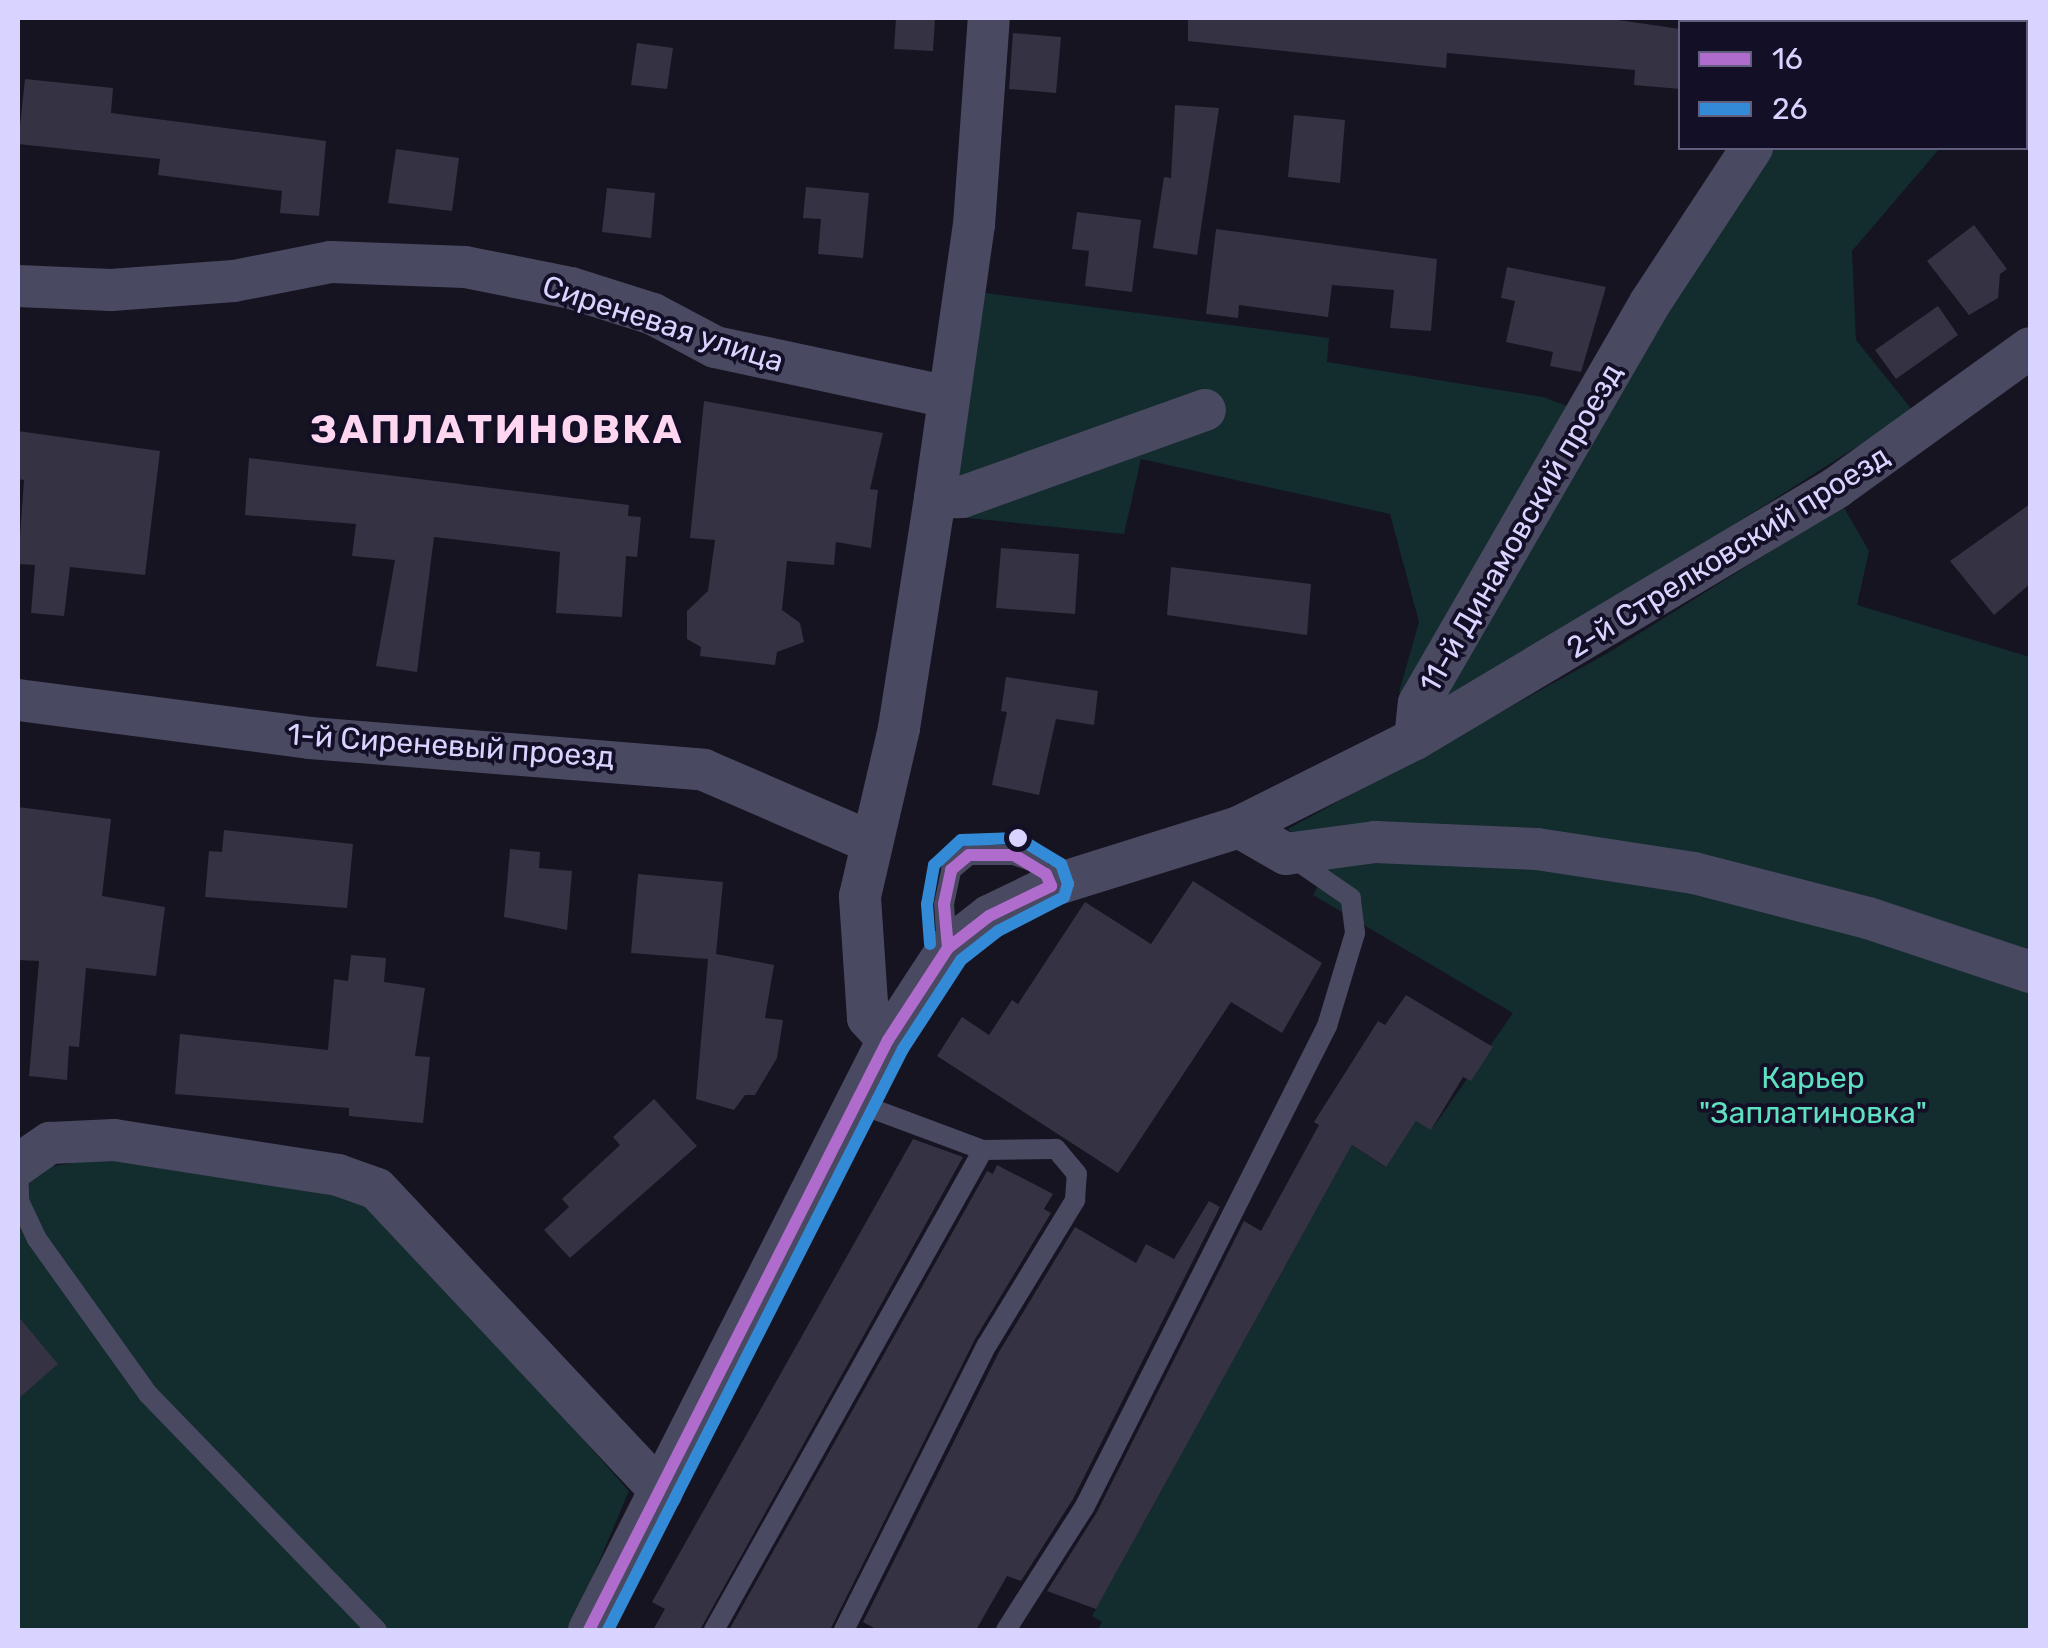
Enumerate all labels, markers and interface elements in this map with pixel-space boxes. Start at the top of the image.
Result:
legend [1678,20,2028,150]
text: 16 [1772,41,1803,77]
text: 26 [1772,91,1808,127]
street label: Сиреневая улица [538,268,788,380]
street label: 11-й Динамовский проезд [1412,357,1630,699]
district label: ЗАПЛАТИНОВКА [310,406,684,454]
street label: 2-й Стрелковский проезд [1560,438,1896,666]
street label: 1-й Сиреневый проезд [286,717,616,775]
unlabelled marker [1008,828,1028,848]
park label: Карьер "Заплатиновка" [1699,1060,1927,1130]

